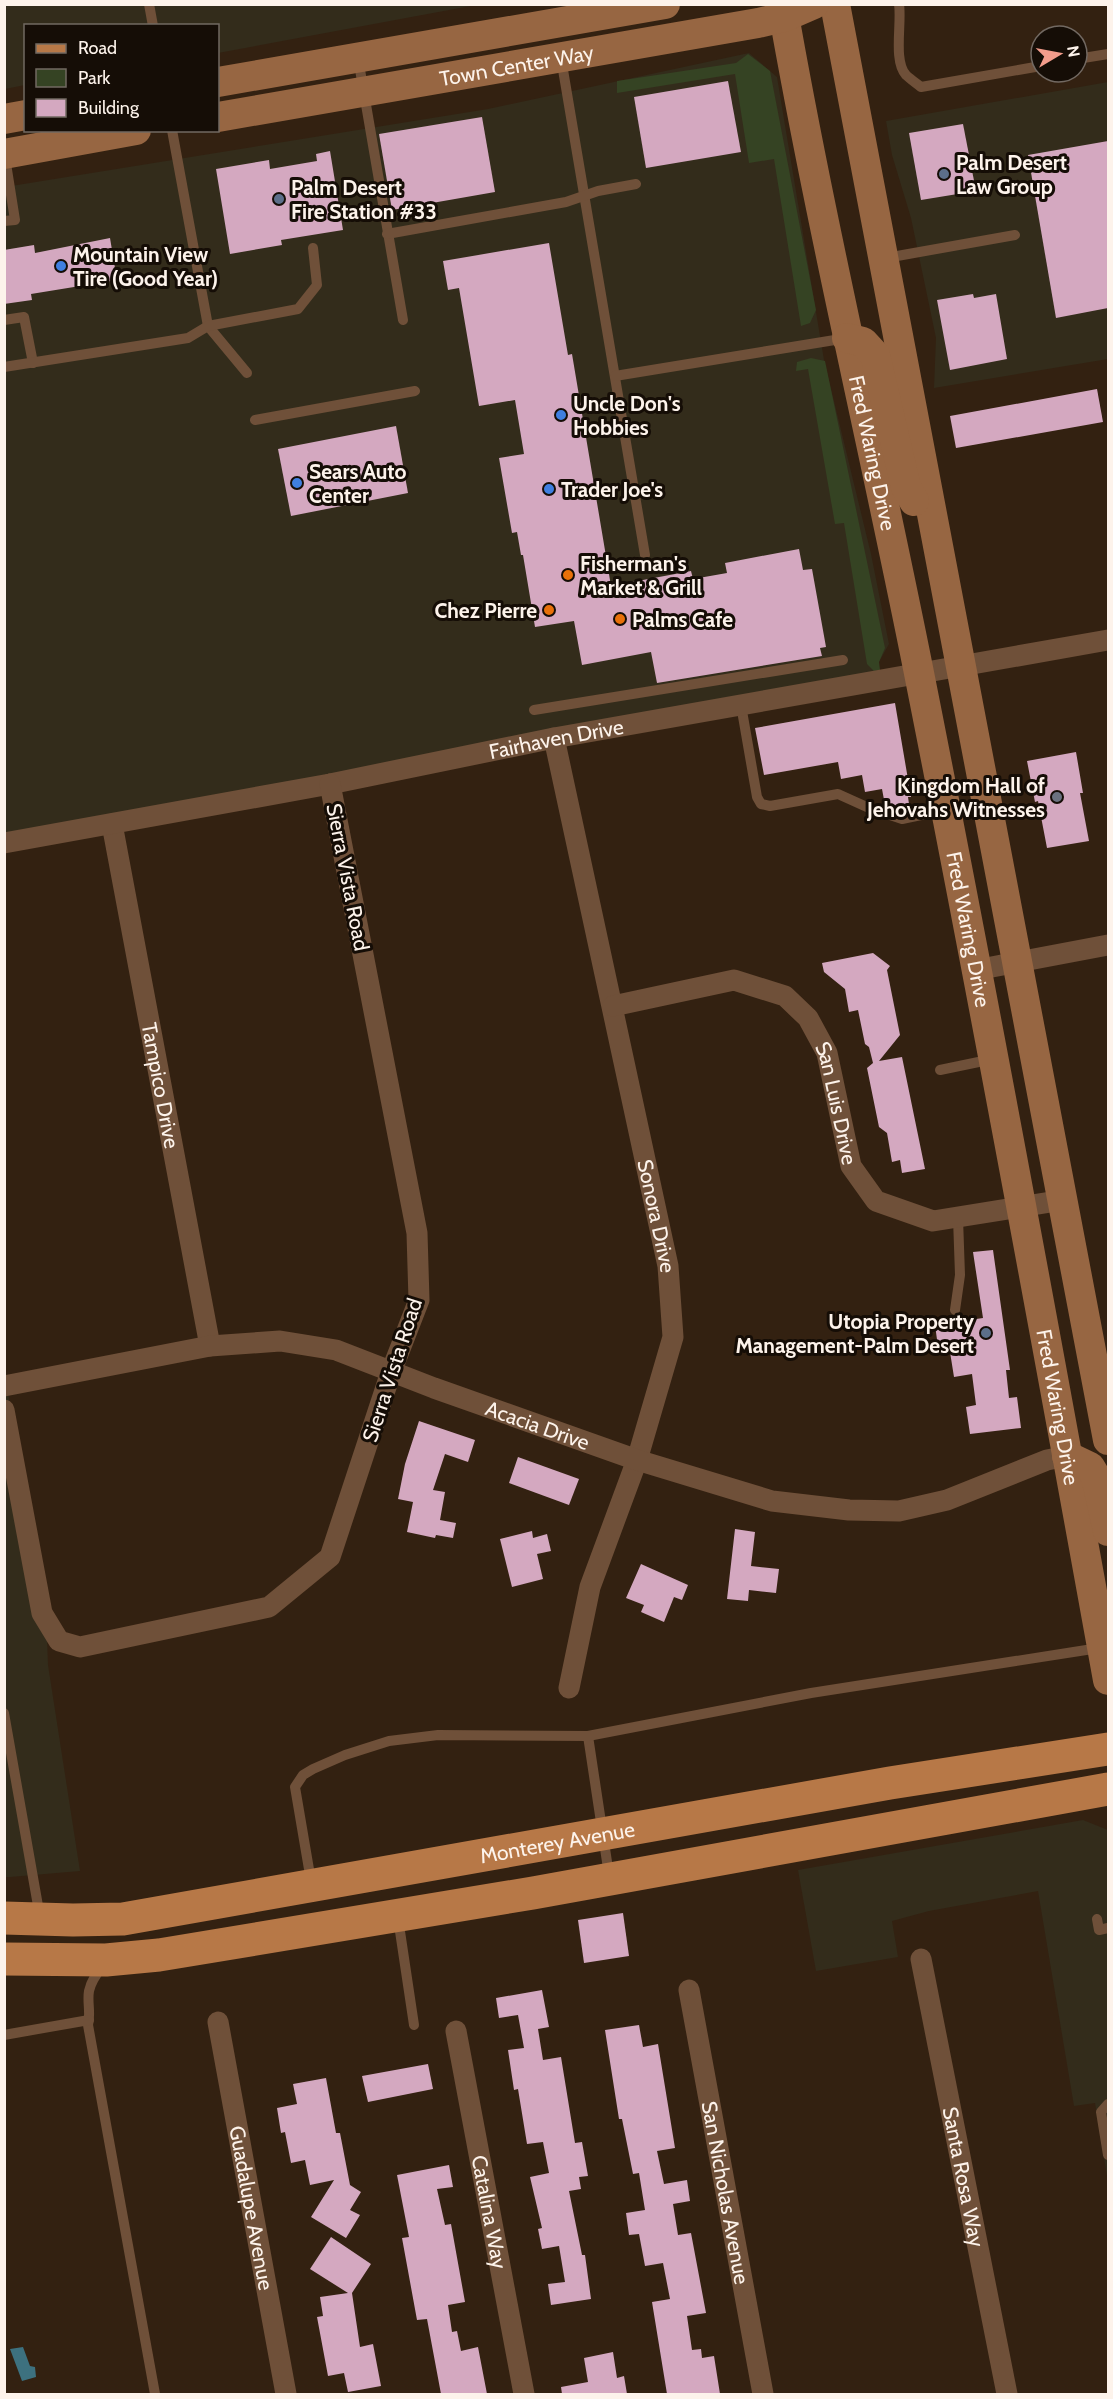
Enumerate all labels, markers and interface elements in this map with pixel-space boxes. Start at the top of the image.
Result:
legend [24,24,219,132]
north arrow [1029,24,1089,84]
text: Road [78,37,117,59]
street label: Town Center Way [437,39,596,91]
text: N [1063,44,1084,59]
text: Park [78,67,111,89]
text: Building [78,97,140,119]
place label: Palm Desert Law Group [956,150,1067,199]
marker: Palm Desert Law Group [937,167,951,181]
place label: Palm Desert Fire Station #33 [291,175,437,224]
marker: Palm Desert Fire Station #33 [272,192,286,206]
place label: Mountain View Tire (Good Year) [73,242,218,291]
marker: Mountain View Tire (Good Year) [54,259,68,273]
street label: Fred Waring Drive [844,373,902,533]
place label: Uncle Don's Hobbies [573,391,681,440]
marker: Uncle Don's Hobbies [554,408,568,422]
place label: Sears Auto Center [309,459,407,508]
marker: Sears Auto Center [290,476,304,490]
place label: Trader Joe's [561,477,663,502]
marker: Trader Joe's [542,482,556,496]
place label: Fisherman's Market & Grill [580,551,702,600]
marker: Fisherman's Market & Grill [561,568,575,582]
place label: Chez Pierre [434,598,537,623]
marker: Chez Pierre [542,603,556,617]
place label: Palms Cafe [632,607,733,632]
marker: Palms Cafe [613,612,627,626]
street label: Fairhaven Drive [487,713,626,764]
place label: Kingdom Hall of Jehovahs Witnesses [866,773,1045,822]
marker: Kingdom Hall of Jehovahs Witnesses [1050,790,1064,804]
street label: Sierra Vista Road [321,801,375,953]
street label: Fred Waring Drive [942,849,996,1009]
street label: Tampico Drive [137,1021,185,1151]
street label: San Luis Drive [811,1037,863,1167]
street label: Sonora Drive [633,1157,681,1274]
street label: Sierra Vista Road [357,1295,427,1445]
place label: Utopia Property Management-Palm Desert [735,1309,975,1358]
marker: Utopia Property Management-Palm Desert [979,1326,993,1340]
street label: Fred Waring Drive [1032,1327,1085,1487]
street label: Acacia Drive [483,1395,593,1455]
street label: Monterey Avenue [478,1816,637,1868]
street label: San Nicholas Avenue [697,2099,755,2286]
street label: Santa Rosa Way [938,2104,990,2249]
street label: Guadalupe Avenue [225,2124,279,2292]
street label: Catalina Way [467,2153,513,2271]

